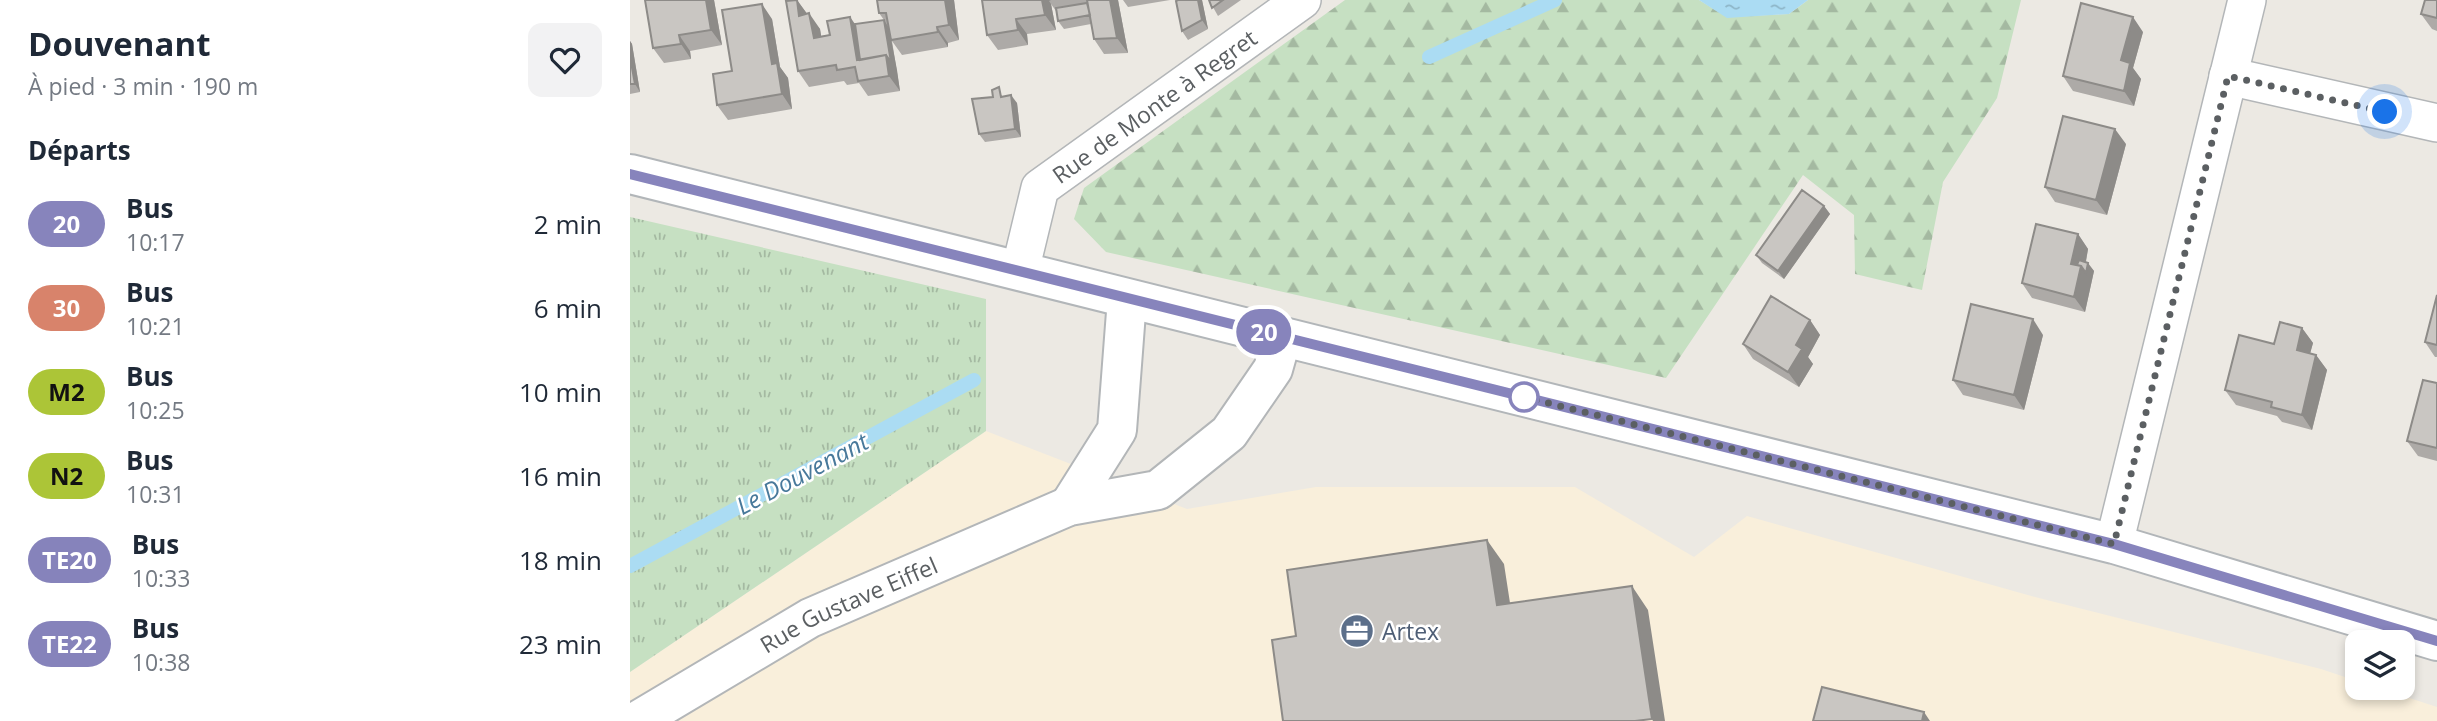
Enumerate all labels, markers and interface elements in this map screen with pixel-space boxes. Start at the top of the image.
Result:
text: Douvenant [28,21,210,66]
street label: Rue de Monte à Regret [1045,22,1263,190]
button: heart [528,23,602,97]
text: À pied · 3 min · 190 m [28,70,258,102]
your location [2367,94,2402,129]
text: Départs [28,132,131,168]
text: Bus [126,190,173,226]
text: 2 min [534,206,602,242]
text: 20 [53,207,80,240]
text: 10:17 [126,226,185,258]
text: Bus [126,274,173,310]
text: 6 min [534,290,602,326]
text: 30 [53,291,80,324]
line badge: 20 [1232,309,1296,355]
text: 10:21 [126,310,185,342]
text: 20 [1250,315,1278,348]
text: Bus [126,358,173,394]
text: 10 min [519,374,602,410]
text: M2 [48,375,85,408]
unlabelled marker [1509,382,1539,412]
text: 10:25 [126,394,185,426]
water label: Le Douvenant [730,424,875,522]
text: Bus [126,442,173,478]
text: 16 min [519,458,602,494]
text: N2 [50,459,83,492]
text: 10:31 [126,478,185,510]
text: Bus [132,526,179,562]
text: 18 min [519,542,602,578]
text: TE20 [42,543,97,576]
street label: Rue Gustave Eiffel [754,549,942,660]
text: 10:33 [132,562,190,594]
text: Bus [132,610,179,646]
office icon: Artex [1338,612,1376,650]
place label: Artex [1382,615,1439,647]
text: 23 min [519,626,602,662]
text: TE22 [42,627,97,660]
map controls [2345,630,2415,700]
button: layers [2345,630,2415,700]
text: 10:38 [132,646,190,678]

